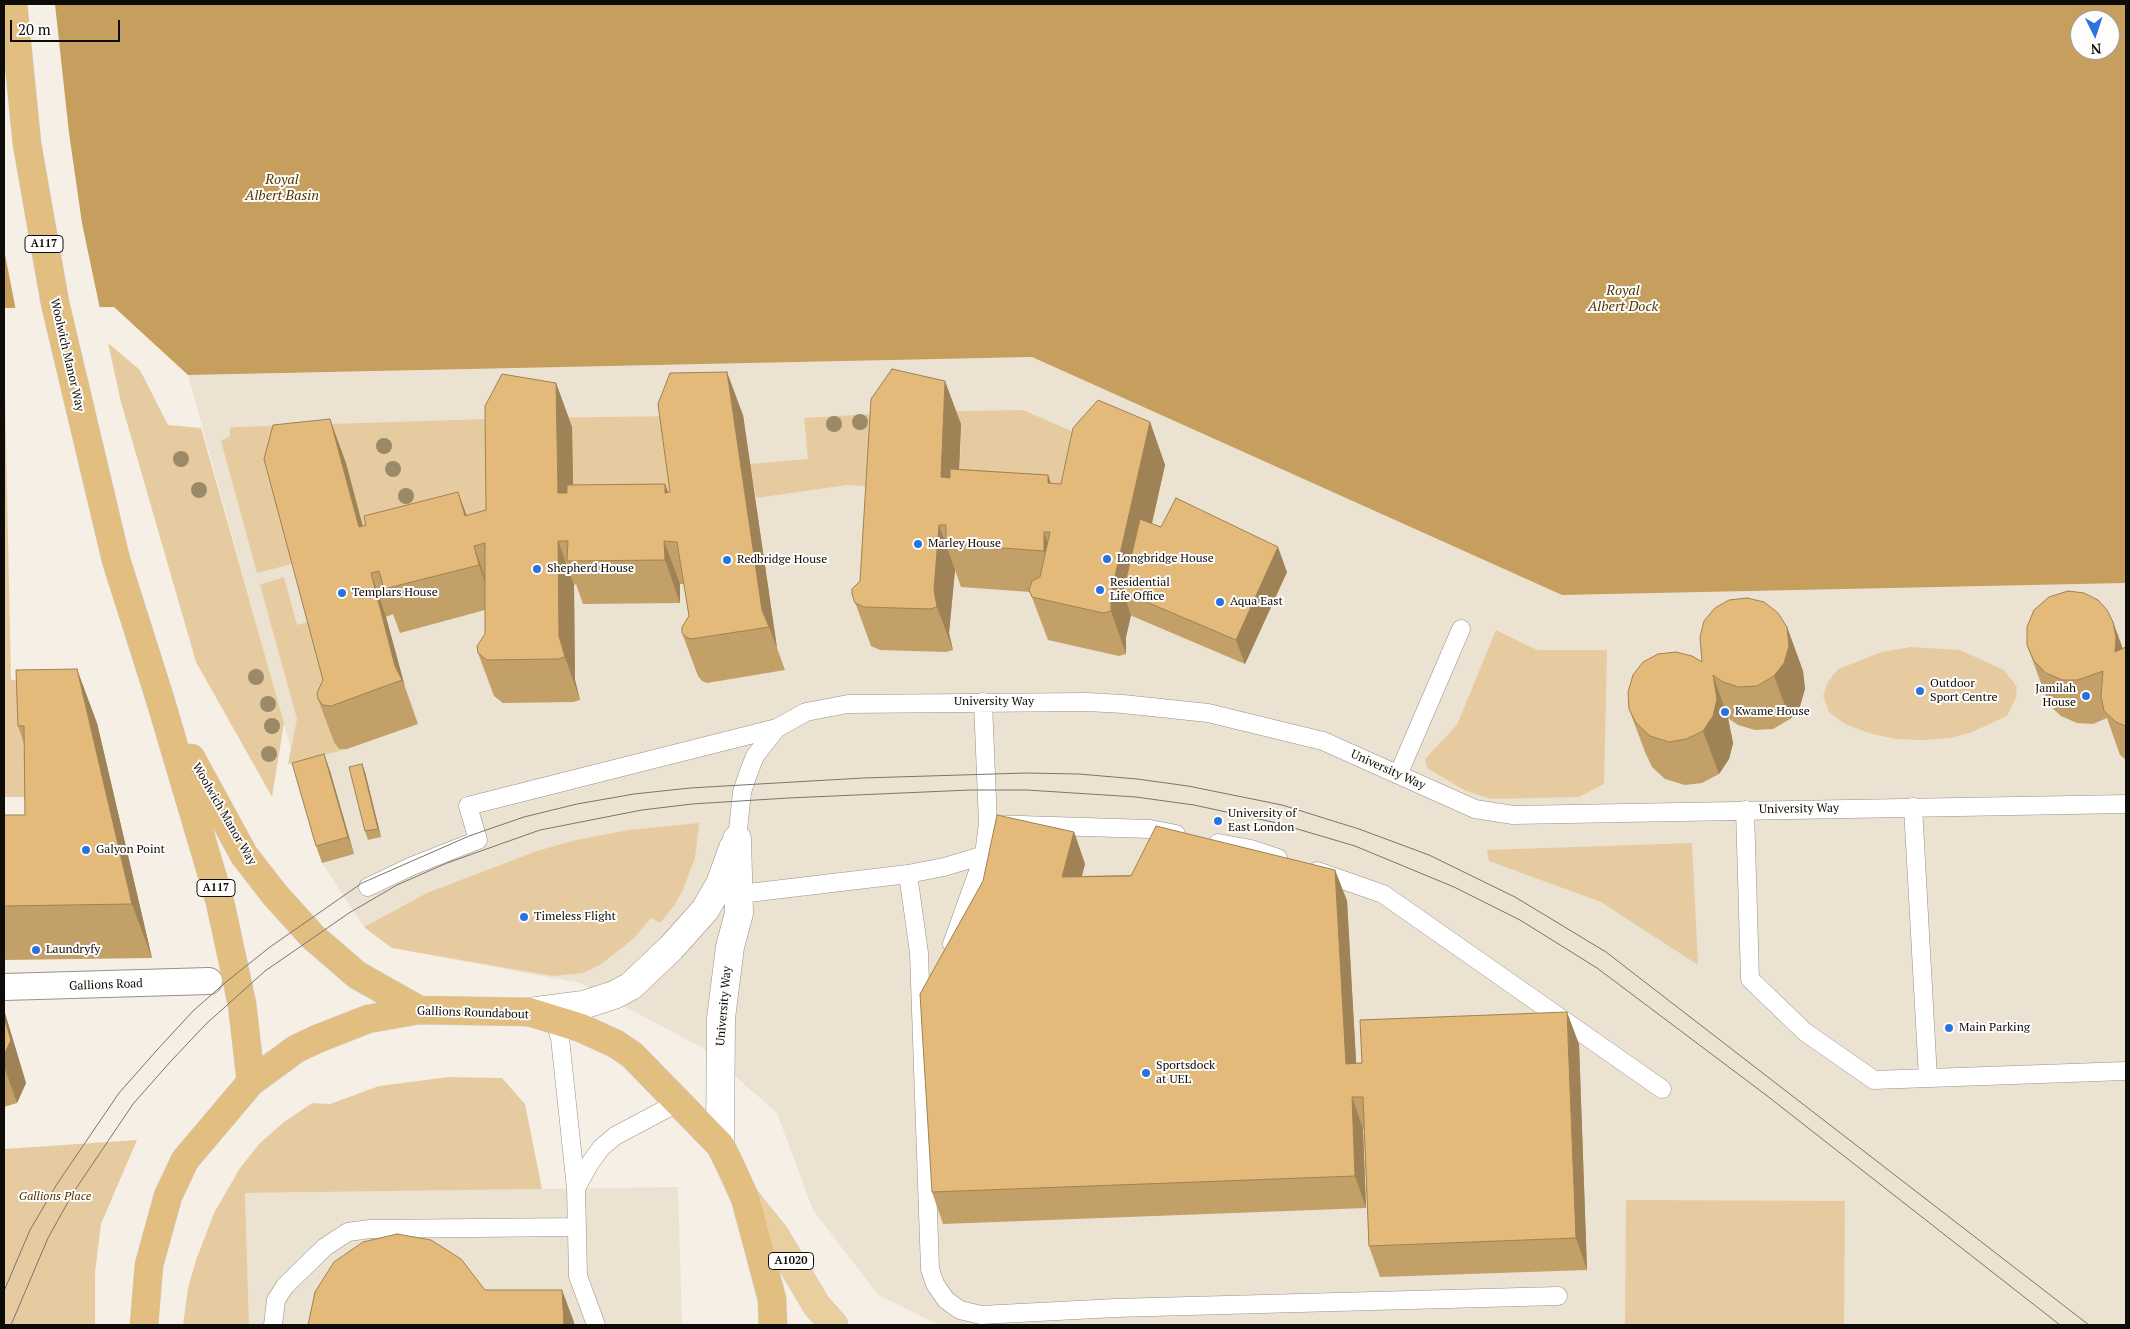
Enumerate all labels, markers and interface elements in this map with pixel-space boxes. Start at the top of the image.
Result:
scale bar [12,10,122,42]
north arrow [2070,10,2120,60]
text: 20 m [18,19,51,39]
text: N [2090,40,2102,59]
water label: Royal Albert Basin [245,172,319,204]
road number: A117 [25,235,63,252]
water label: Royal Albert Dock [1588,283,1658,316]
street label: Woolwich Manor Way [47,297,87,413]
place label: Marley House [928,537,1001,551]
marker: Marley House [912,538,924,550]
place label: Longbridge House [1117,552,1214,566]
place label: Redbridge House [737,553,827,567]
marker: Longbridge House [1101,553,1113,565]
marker: Redbridge House [721,554,733,566]
place label: Shepherd House [547,562,634,576]
marker: Shepherd House [531,563,543,575]
place label: Residential Life Office [1110,576,1170,604]
marker: Residential Life Office [1094,584,1106,596]
place label: Templars House [352,586,438,600]
marker: Templars House [336,587,348,599]
place label: Aqua East [1230,595,1283,609]
marker: Aqua East [1214,596,1226,608]
place label: Outdoor Sport Centre [1930,677,1998,705]
place label: Jamilah House [2035,682,2076,710]
marker: Outdoor Sport Centre [1914,685,1926,697]
marker: Jamilah House [2080,690,2092,702]
street label: University Way [954,695,1034,709]
place label: Kwame House [1735,705,1810,719]
marker: Kwame House [1719,706,1731,718]
street label: University Way [1348,747,1428,793]
street label: Woolwich Manor Way [189,760,259,868]
street label: University Way [1759,801,1839,817]
place label: University of East London [1228,807,1296,835]
marker: University of East London [1212,815,1224,827]
place label: Galyon Point [96,843,165,857]
marker: Galyon Point [80,844,92,856]
road number: A117 [197,880,235,896]
place label: Timeless Flight [534,910,616,924]
marker: Timeless Flight [518,911,530,923]
place label: Laundryfy [46,943,100,957]
marker: Laundryfy [30,944,42,956]
street label: University Way [713,965,735,1047]
street label: Gallions Road [69,977,143,993]
street label: Gallions Roundabout [417,1004,529,1022]
place label: Main Parking [1959,1021,2030,1035]
marker: Main Parking [1943,1022,1955,1034]
place label: Sportsdock at UEL [1156,1059,1215,1087]
marker: Sportsdock at UEL [1140,1067,1152,1079]
park label: Gallions Place [19,1190,91,1204]
road number: A1020 [768,1252,814,1270]

